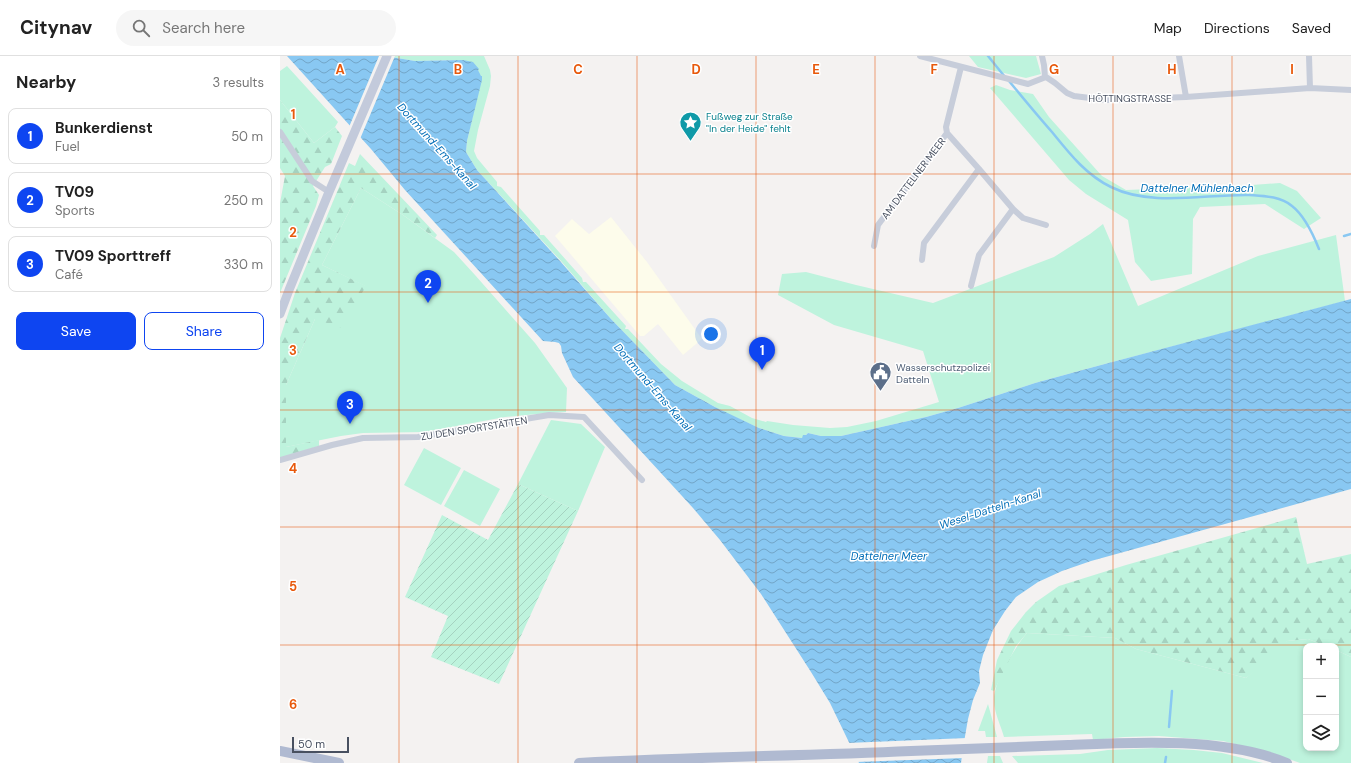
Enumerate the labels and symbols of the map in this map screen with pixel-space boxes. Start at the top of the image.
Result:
text: A [335,61,345,78]
text: B [454,61,462,78]
text: C [573,61,583,78]
text: D [691,61,701,78]
text: E [812,61,820,78]
text: F [930,61,938,78]
text: G [1049,61,1059,78]
text: H [1167,61,1177,78]
text: I [1290,61,1294,78]
street label: HÖTTINGSTRASSE [1088,92,1172,105]
water label: Dortmund-Ems-Kanal [395,100,480,192]
text: 1 [291,106,295,123]
place icon: Fußweg zur Straße "In der Heide" fehlt [678,109,704,142]
place label: Fußweg zur Straße "In der Heide" fehlt [706,110,793,135]
street label: AM DATTELNER MEER [878,135,948,222]
water label: Dattelner Mühlenbach [1140,181,1254,195]
text: 2 [289,224,297,241]
pin: 2 [415,270,441,303]
your location [701,324,721,344]
pin: 1 [749,337,775,370]
water label: Dortmund-Ems-Kanal [611,340,695,434]
text: 3 [289,342,297,359]
public building icon: Wasserschutzpolizei Datteln [868,360,894,393]
place label: Wasserschutzpolizei Datteln [896,361,990,386]
pin: 3 [337,391,363,424]
street label: ZU DEN SPORTSTÄTTEN [420,414,528,443]
text: 4 [289,460,297,477]
water label: Wesel-Datteln-Kanal [937,486,1043,532]
water label: Dattelner Meer [851,549,928,563]
text: 5 [289,578,297,595]
text: 6 [289,696,297,713]
scale bar [292,735,349,754]

